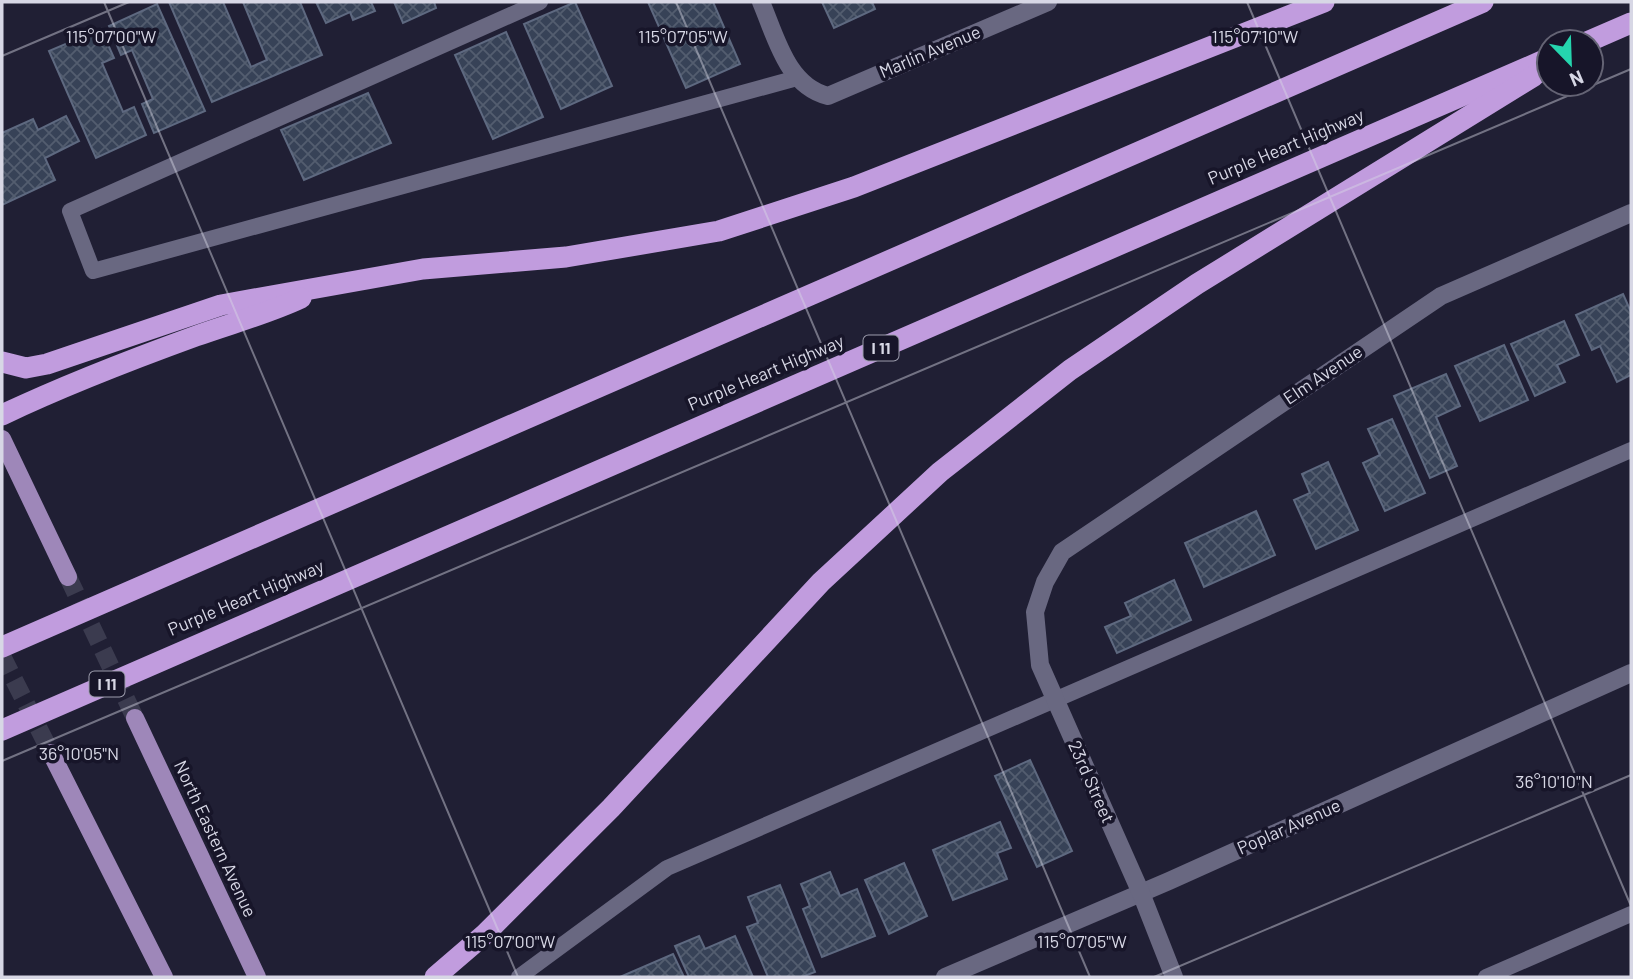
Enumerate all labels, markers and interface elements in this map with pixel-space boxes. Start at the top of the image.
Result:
street label: Marlin Avenue [876,20,984,82]
text: 115°07'00"W [66,25,157,47]
text: 115°07'05"W [638,25,728,47]
text: 115°07'10"W [1212,25,1299,47]
north arrow [1535,28,1605,98]
text: N [1567,66,1587,92]
street label: Purple Heart Highway [1204,103,1367,189]
street label: Purple Heart Highway [684,329,847,415]
road number: I 11 [864,336,898,360]
street label: Elm Avenue [1279,340,1366,409]
street label: Purple Heart Highway [164,554,327,640]
road number: I 11 [90,671,124,696]
street label: 23rd Street [1064,737,1120,826]
text: 36°10'05"N [39,742,119,764]
street label: North Eastern Avenue [170,757,262,920]
text: 36°10'10"N [1515,770,1593,792]
street label: Poplar Avenue [1234,794,1344,859]
text: 115°07'00"W [465,930,556,952]
text: 115°07'05"W [1037,930,1127,952]

